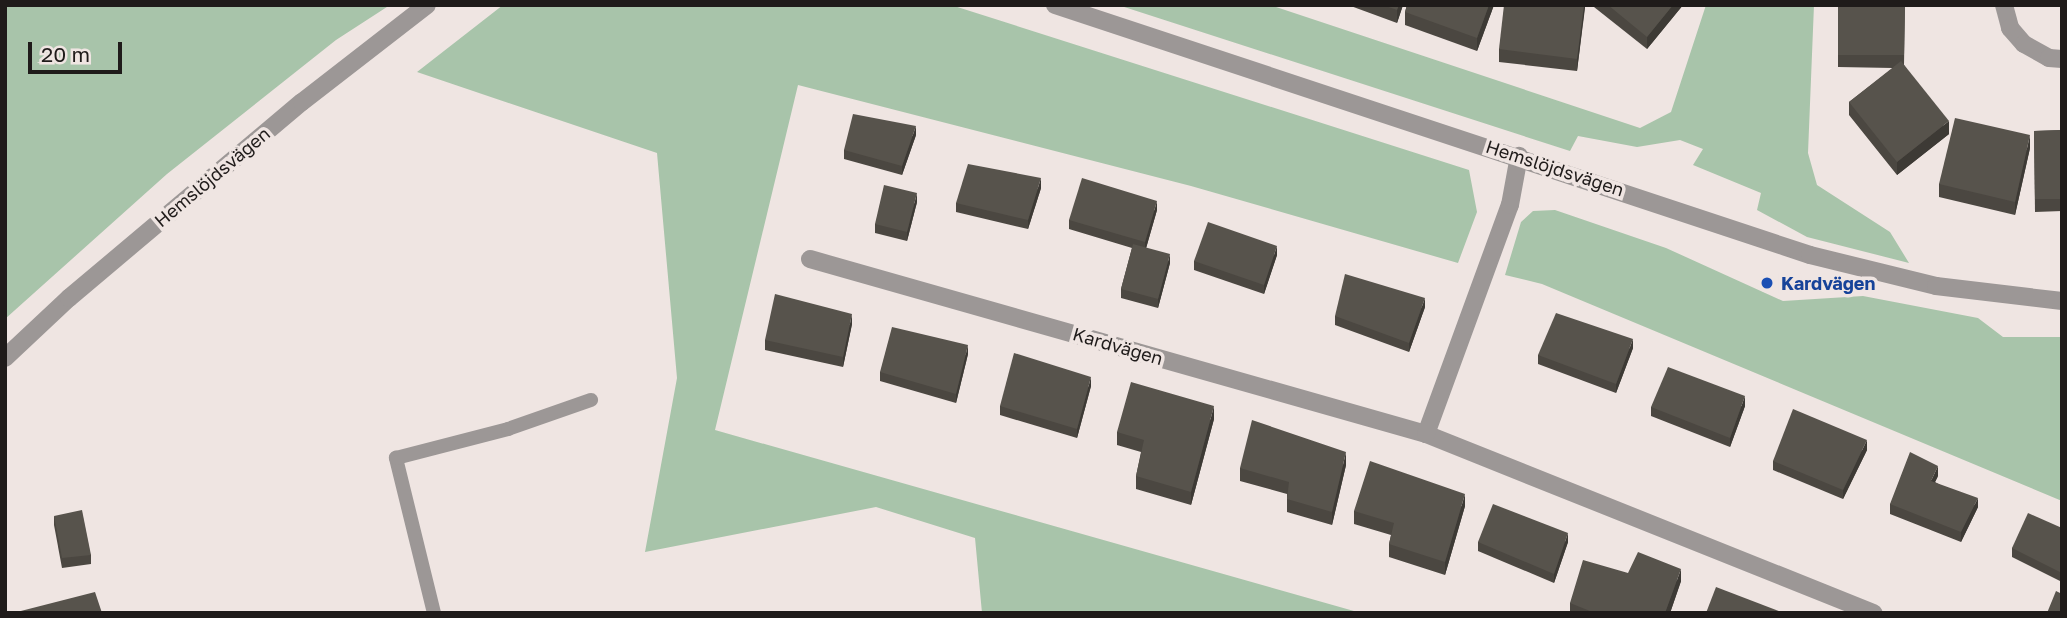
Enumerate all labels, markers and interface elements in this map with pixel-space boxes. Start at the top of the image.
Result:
scale bar [32,28,126,72]
text: 20 m [41,41,90,67]
street label: Hemslöjdsvägen [150,122,274,232]
street label: Hemslöjdsvägen [1483,135,1627,201]
place label: Kardvägen [1781,272,1875,294]
marker: Kardvägen [1759,275,1775,291]
street label: Kardvägen [1070,323,1166,369]

